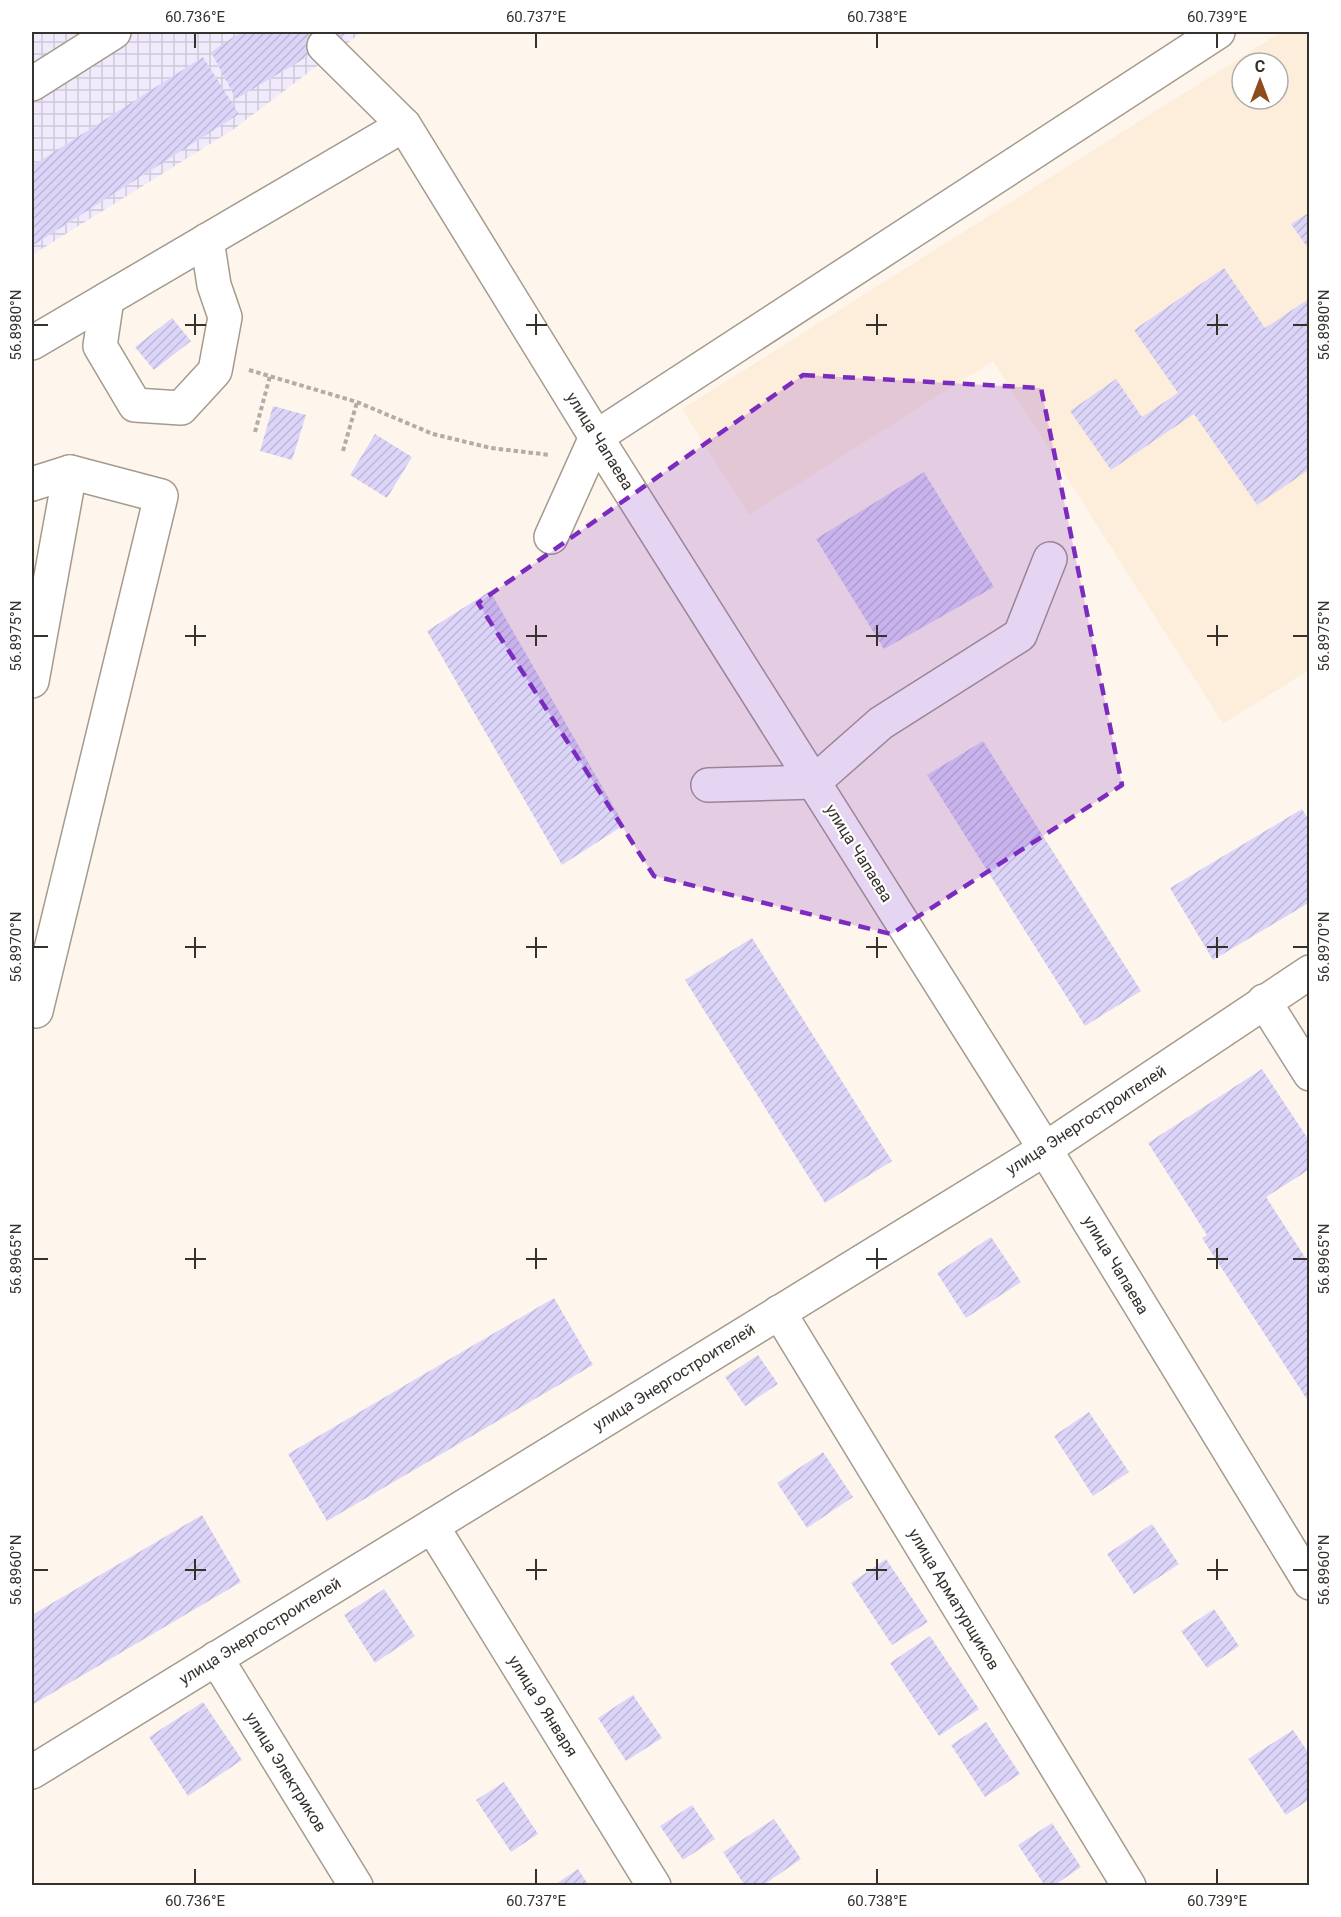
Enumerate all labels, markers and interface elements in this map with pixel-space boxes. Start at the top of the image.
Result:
text: 60.736°E [165,8,226,26]
text: 60.737°E [506,8,567,26]
text: 60.738°E [847,8,908,26]
text: 60.739°E [1187,8,1248,26]
north arrow [1230,51,1290,111]
text: С [1255,57,1265,76]
text: 56.8980°N [7,290,25,360]
text: 56.8980°N [1315,290,1333,360]
street label: улица Чапаева [562,389,638,493]
text: 56.8975°N [7,601,25,671]
text: 56.8975°N [1315,601,1333,671]
street label: улица Чапаева [821,801,897,905]
text: 56.8970°N [7,912,25,982]
text: 56.8970°N [1315,912,1333,982]
street label: улица Энергостроителей [1002,1061,1170,1179]
street label: улица Чапаева [1079,1212,1153,1318]
text: 56.8965°N [7,1224,25,1294]
text: 56.8965°N [1315,1224,1333,1294]
street label: улица Энергостроителей [590,1319,758,1435]
street label: улица Арматурщиков [904,1525,1004,1673]
text: 56.8960°N [7,1535,25,1605]
text: 56.8960°N [1315,1535,1333,1605]
street label: улица Энергостроителей [176,1573,344,1689]
street label: улица 9 Января [504,1652,582,1760]
street label: улица Электриков [241,1709,331,1835]
text: 60.736°E [165,1892,226,1910]
text: 60.737°E [506,1892,567,1910]
text: 60.738°E [847,1892,908,1910]
text: 60.739°E [1187,1892,1248,1910]

